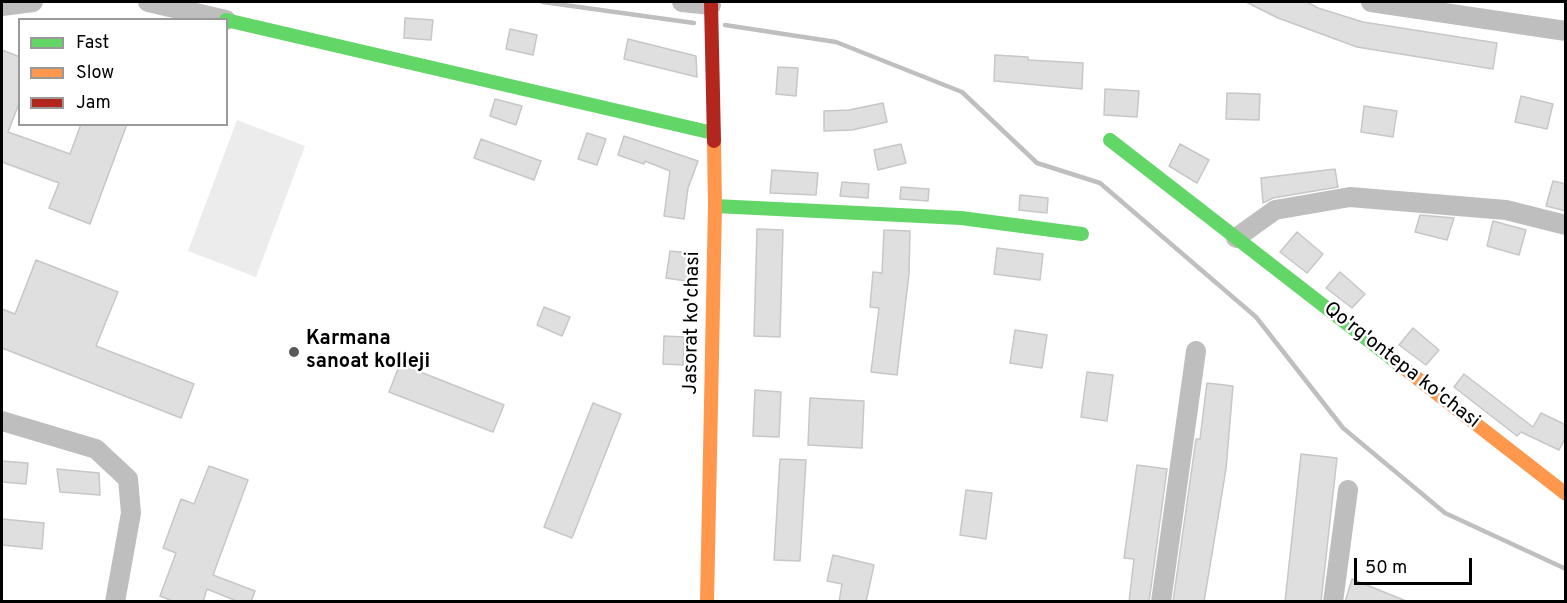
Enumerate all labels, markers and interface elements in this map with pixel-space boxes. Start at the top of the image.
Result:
legend [18,18,228,126]
text: Fast [76,32,109,55]
text: Slow [76,62,114,85]
text: Jam [76,92,111,115]
street label: Jasorat ko'chasi [680,251,706,395]
street label: Qo'rg'ontepa ko'chasi [1318,298,1484,434]
place label: Karmana sanoat kolleji [306,328,430,375]
marker: Karmana sanoat kolleji [287,345,301,359]
scale bar [1357,546,1476,584]
text: 50 m [1365,557,1407,580]

